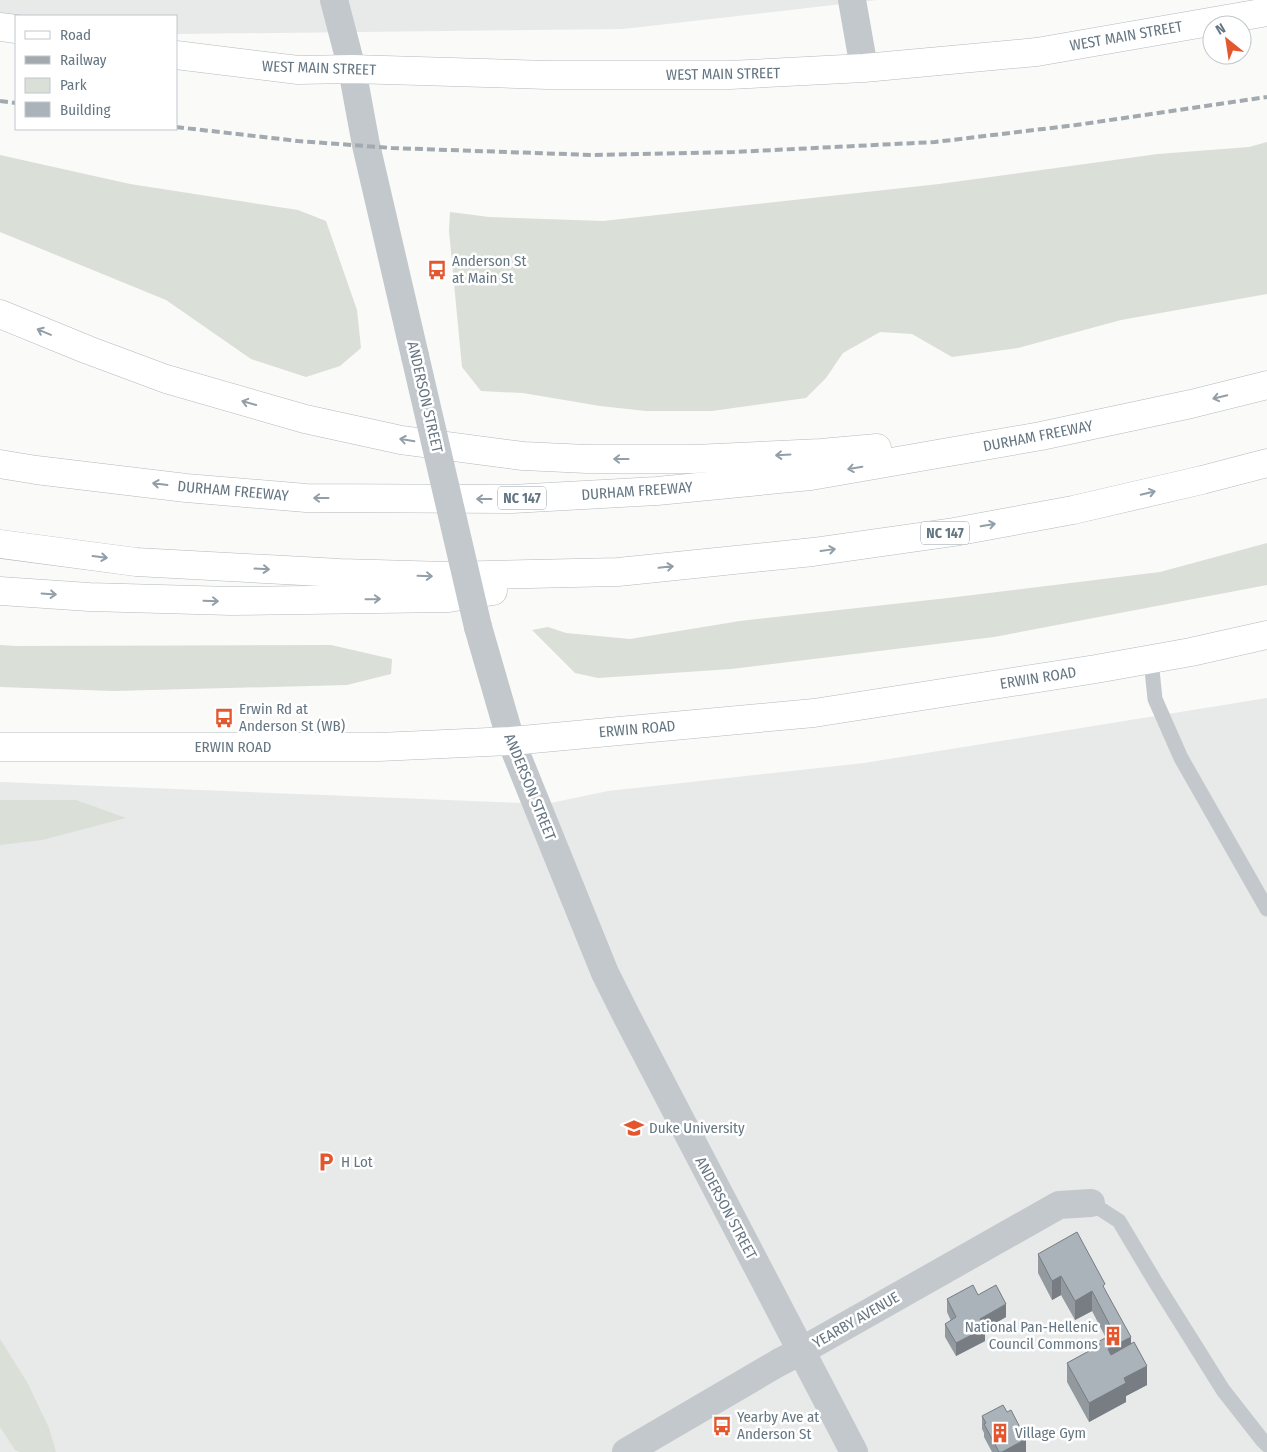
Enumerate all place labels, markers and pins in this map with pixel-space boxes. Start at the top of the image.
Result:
place label: Anderson St at Main St [452,252,526,287]
bus stop icon: Anderson St at Main St [426,259,448,281]
place label: Erwin Rd at Anderson St (WB) [239,700,345,735]
bus stop icon: Erwin Rd at Anderson St (WB) [213,707,235,729]
school or university icon: Duke University [623,1117,645,1139]
place label: Duke University [649,1119,745,1137]
parking icon: H Lot [315,1151,337,1173]
place label: H Lot [341,1153,373,1171]
place label: National Pan-Hellenic Council Commons [965,1318,1099,1353]
building icon: National Pan-Hellenic Council Commons [1102,1325,1124,1347]
place label: Yearby Ave at Anderson St [737,1408,819,1443]
bus stop icon: Yearby Ave at Anderson St [711,1415,733,1437]
building icon: Village Gym [989,1422,1011,1444]
place label: Village Gym [1015,1424,1086,1442]

